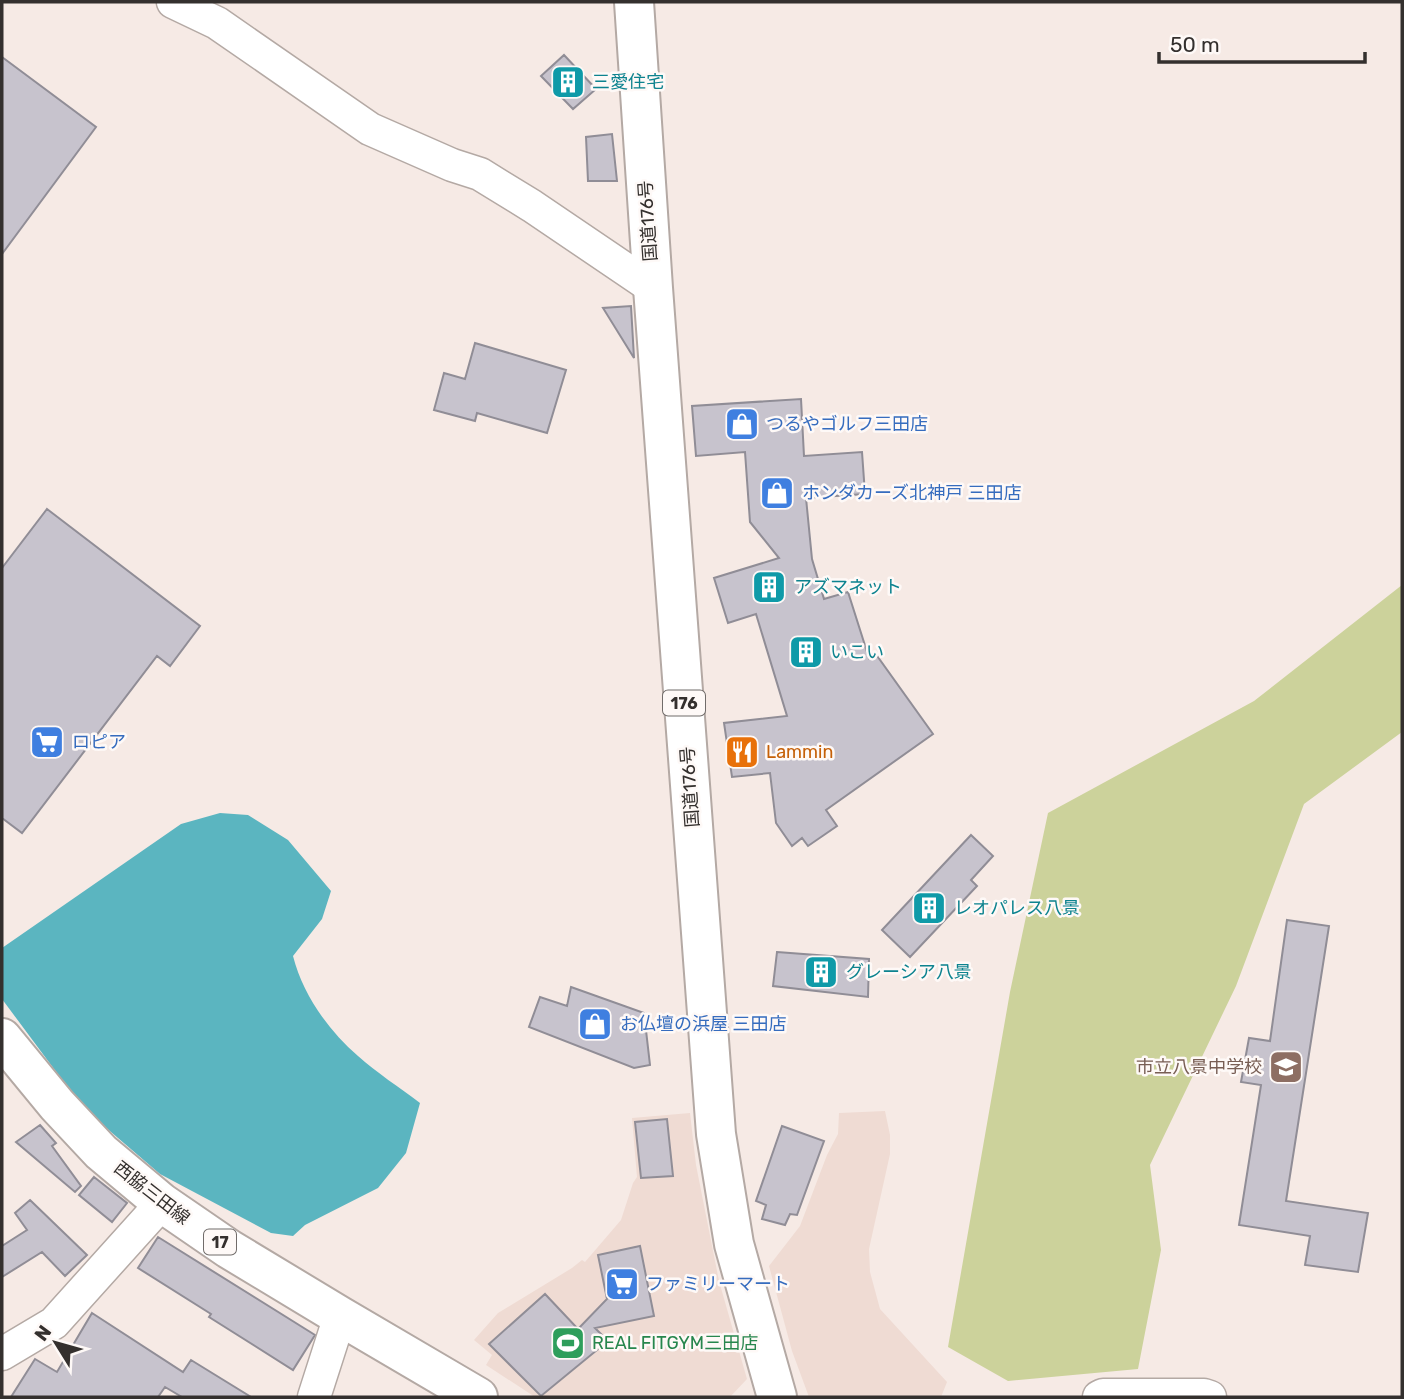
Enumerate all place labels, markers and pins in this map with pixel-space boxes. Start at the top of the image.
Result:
building icon: 三愛住宅 [549,63,587,101]
place label: 三愛住宅 [592,71,664,93]
shop icon: つるやゴルフ三田店 [723,405,761,443]
place label: つるやゴルフ三田店 [766,413,928,435]
shop icon: ホンダカーズ北神戸 三田店 [758,474,796,512]
place label: ホンダカーズ北神戸 三田店 [802,482,1022,504]
building icon: アズマネット [750,568,788,606]
place label: アズマネット [794,576,902,598]
building icon: いこい [787,633,825,671]
place label: いこい [830,641,884,663]
supermarket icon: ロピア [28,723,66,761]
place label: ロピア [72,731,126,753]
restaurant icon: Lammin [723,733,761,771]
place label: Lammin [766,741,833,763]
building icon: レオパレス八景 [910,889,948,927]
place label: レオパレス八景 [954,897,1080,919]
building icon: グレーシア八景 [802,953,840,991]
place label: グレーシア八景 [846,961,972,983]
shop icon: お仏壇の浜屋 三田店 [576,1005,614,1043]
place label: お仏壇の浜屋 三田店 [620,1013,786,1035]
school or university icon: 市立八景中学校 [1267,1048,1305,1086]
place label: 市立八景中学校 [1136,1056,1262,1078]
supermarket icon: ファミリーマート [603,1265,641,1303]
place label: ファミリーマート [646,1273,790,1295]
sports icon: REAL FITGYM三田店 [549,1324,587,1362]
place label: REAL FITGYM三田店 [592,1332,758,1354]

